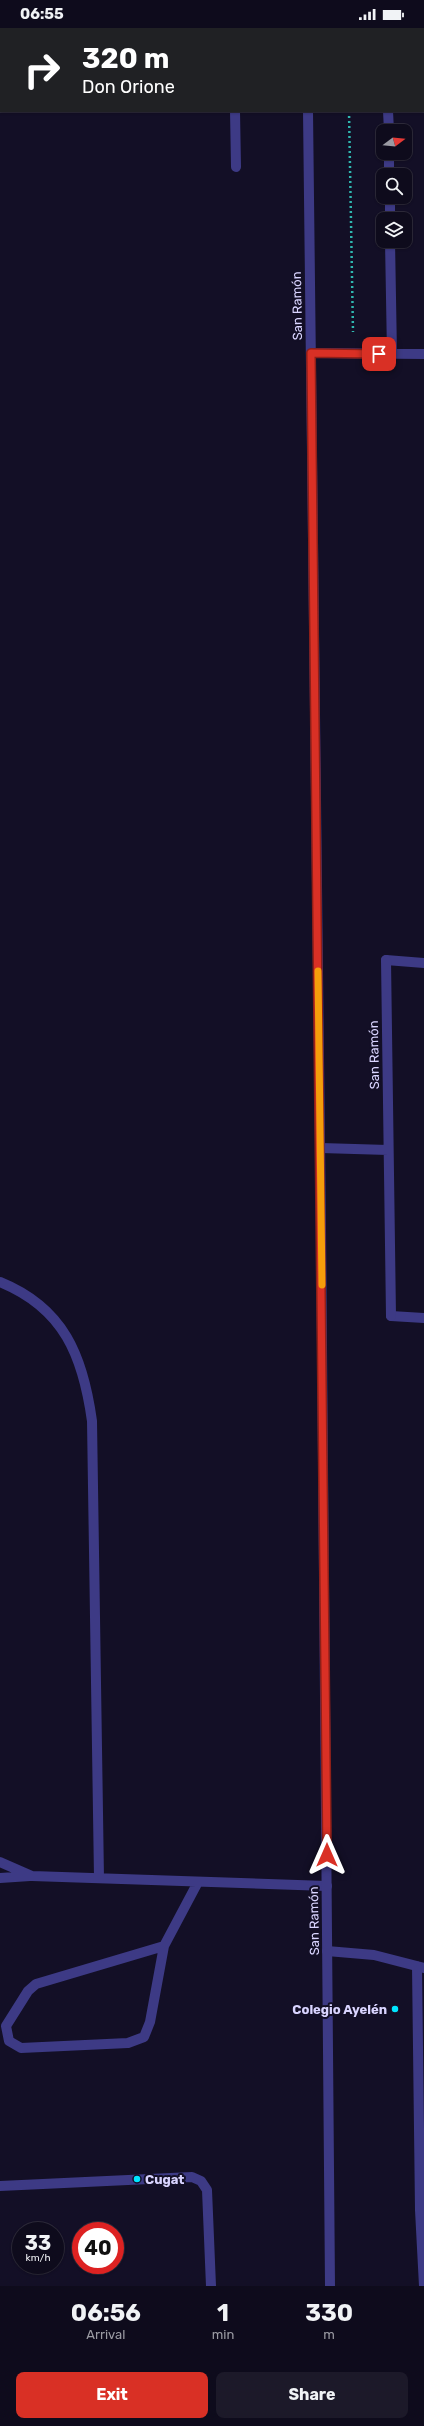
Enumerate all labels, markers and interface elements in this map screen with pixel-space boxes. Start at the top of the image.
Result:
text: 06:55 [20,5,64,23]
text: 320 m [82,42,169,75]
icon: right [16,44,68,96]
text: Don Orione [82,76,175,98]
north arrow [376,124,412,160]
map controls [376,124,412,248]
button: search [376,168,412,204]
button: layers [376,212,412,248]
street label: San Ramón [289,271,305,341]
pin [362,337,396,371]
icon: arrive [368,343,390,365]
street label: San Ramón [366,1020,382,1090]
position arrow [306,1834,348,1876]
street label: San Ramón [306,1886,322,1956]
place label: Colegio Ayelén [292,2002,387,2017]
marker: Colegio Ayelén [390,2004,400,2014]
place label: Cugat [145,2172,184,2187]
marker: Cugat [132,2174,142,2184]
speed limit sign: 40 [72,2222,124,2274]
text: 33 [25,2231,51,2255]
text: km/h [26,2252,50,2264]
text: 06:56 [71,2299,141,2327]
text: 1 [217,2299,229,2327]
text: 330 [305,2299,353,2327]
text: Arrival [86,2327,125,2342]
text: min [212,2327,234,2342]
text: m [323,2327,335,2342]
button: Exit [16,2372,208,2418]
button: Share [216,2372,408,2418]

